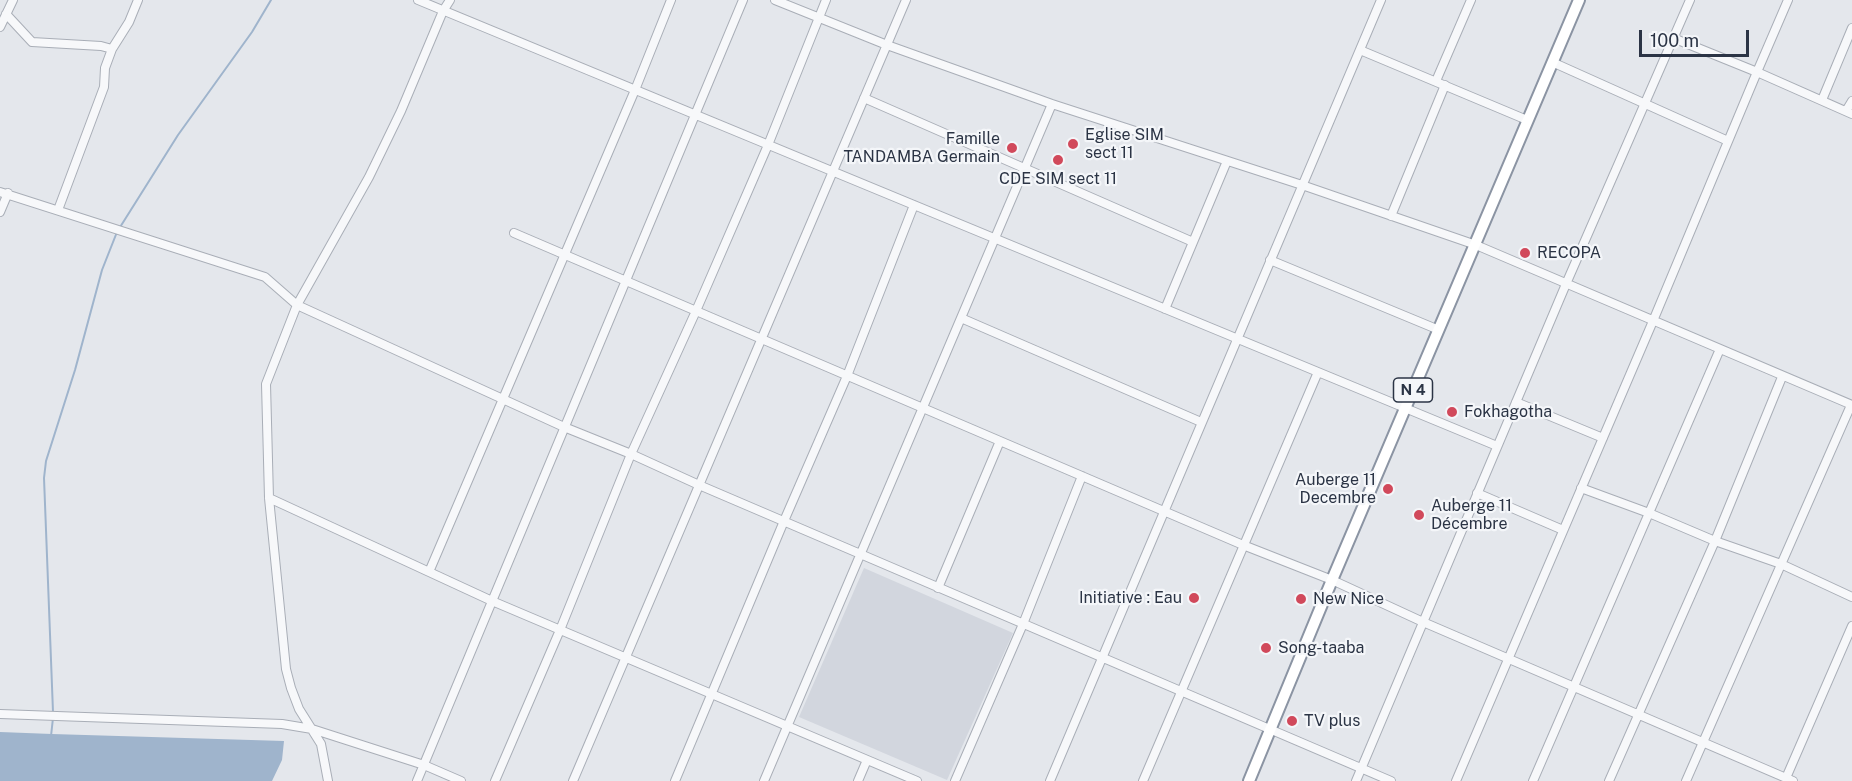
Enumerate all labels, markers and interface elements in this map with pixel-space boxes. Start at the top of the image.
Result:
scale bar [1642,18,1752,56]
text: 100 m [1650,30,1699,51]
place label: Eglise SIM sect 11 [1085,125,1164,163]
place label: Famille TANDAMBA Germain [843,129,1000,167]
marker: Eglise SIM sect 11 [1066,137,1080,151]
marker: Famille TANDAMBA Germain [1005,141,1019,155]
marker: CDE SIM sect 11 [1051,153,1065,167]
place label: CDE SIM sect 11 [999,169,1117,189]
place label: RECOPA [1537,243,1601,263]
marker: RECOPA [1518,246,1532,260]
road number: N 4 [1394,378,1432,402]
place label: Fokhagotha [1464,402,1552,422]
marker: Fokhagotha [1445,405,1459,419]
place label: Auberge 11 Decembre [1295,470,1376,508]
marker: Auberge 11 Decembre [1381,482,1395,496]
place label: Auberge 11 Décembre [1431,496,1512,534]
marker: Auberge 11 Décembre [1412,508,1426,522]
place label: Initiative : Eau [1079,588,1182,608]
place label: New Nice [1313,589,1384,609]
marker: Initiative : Eau [1187,591,1201,605]
marker: New Nice [1294,592,1308,606]
place label: Song-taaba [1278,638,1364,658]
marker: Song-taaba [1259,641,1273,655]
place label: TV plus [1304,711,1360,731]
marker: TV plus [1285,714,1299,728]

